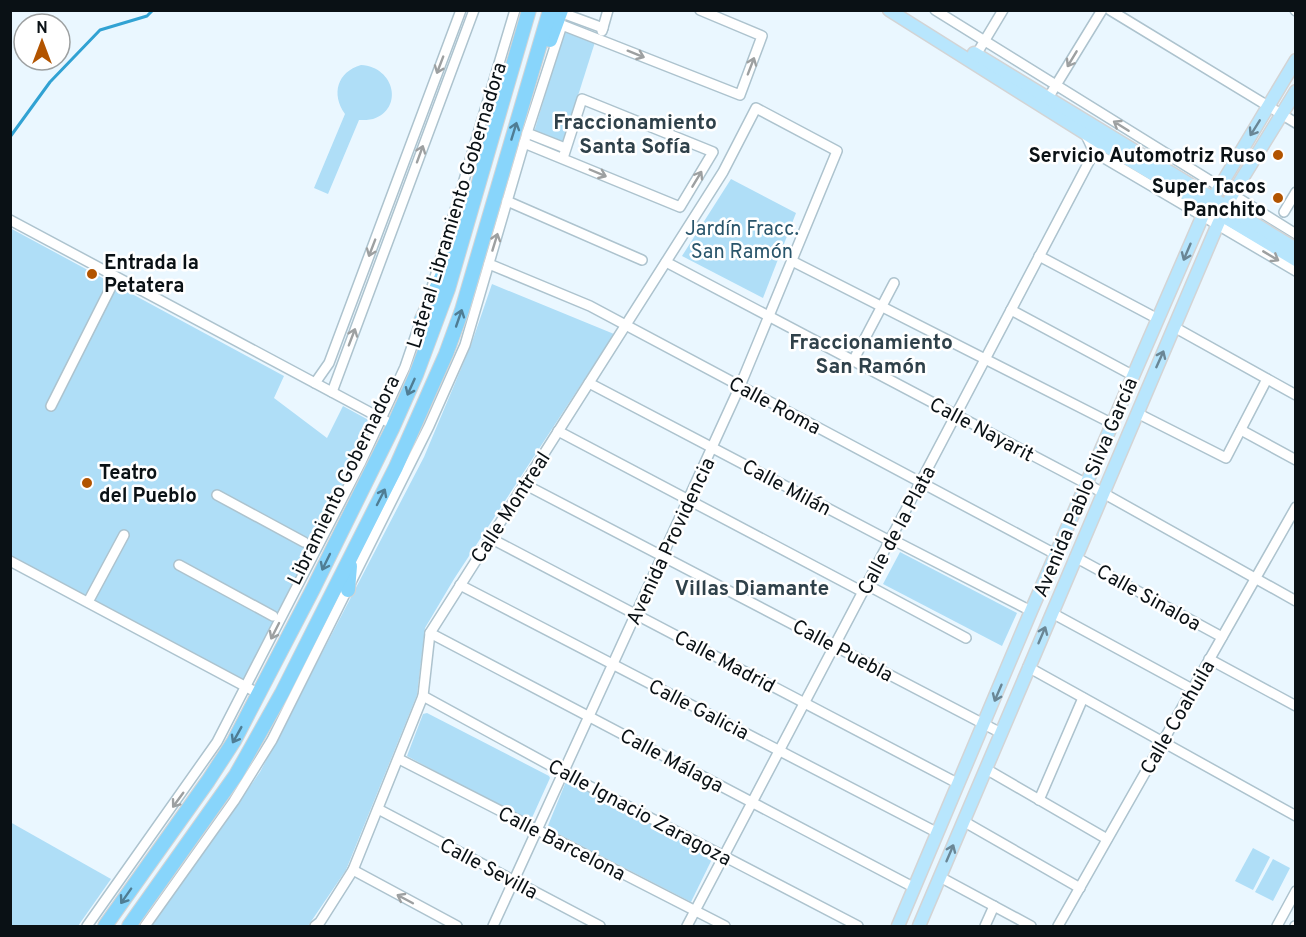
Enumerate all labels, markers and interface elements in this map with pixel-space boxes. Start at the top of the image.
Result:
north arrow [12,12,72,72]
text: N [36,19,48,39]
one-way arrow [627,49,645,60]
one-way arrow [1066,50,1078,67]
one-way arrow [434,55,445,74]
one-way arrow [746,57,757,75]
street label: Lateral Libramiento Gobernadora [402,59,514,352]
district label: Fraccionamiento Santa Sofía [553,110,717,161]
one-way arrow [1248,119,1260,136]
one-way arrow [1113,120,1130,132]
one-way arrow [510,122,521,141]
place label: Servicio Automotriz Ruso [1029,144,1266,170]
one-way arrow [415,145,426,164]
marker: Servicio Automotriz Ruso [1271,148,1285,162]
one-way arrow [588,168,607,179]
one-way arrow [691,171,703,188]
place label: Super Tacos Panchito [1152,175,1266,224]
marker: Super Tacos Panchito [1271,191,1285,205]
park label: Jardín Fracc. San Ramón [685,217,799,266]
one-way arrow [490,233,501,252]
one-way arrow [366,238,377,257]
one-way arrow [1181,242,1192,261]
place label: Entrada la Petatera [104,251,199,300]
one-way arrow [1262,251,1279,263]
marker: Entrada la Petatera [85,267,99,281]
one-way arrow [454,309,465,328]
one-way arrow [347,328,358,346]
district label: Fraccionamiento San Ramón [789,330,953,381]
one-way arrow [1155,350,1166,369]
street label: Libramiento Gobernadora [283,372,407,590]
street label: Calle Roma [723,372,825,442]
street label: Avenida Pablo Silva García [1029,374,1145,602]
one-way arrow [405,377,416,395]
street label: Calle Nayarit [924,392,1038,469]
street label: Calle Montreal [466,447,557,569]
street label: Avenida Providencia [622,454,722,630]
street label: Calle Milán [737,454,835,523]
place label: Teatro del Pueblo [99,461,197,510]
street label: Calle de la Plata [853,462,943,600]
marker: Teatro del Pueblo [80,476,94,490]
one-way arrow [376,488,387,506]
one-way arrow [320,553,332,570]
street label: Calle Sinaloa [1091,559,1205,638]
district label: Villas Diamante [675,576,829,603]
street label: Calle Puebla [787,614,897,689]
one-way arrow [269,622,281,640]
street label: Calle Madrid [669,625,779,700]
one-way arrow [1037,626,1048,645]
street label: Calle Coahuila [1136,656,1222,780]
street label: Calle Galicia [643,674,753,747]
one-way arrow [992,683,1003,701]
street label: Calle Málaga [615,724,727,800]
one-way arrow [231,726,242,744]
street label: Calle Ignacio Zaragoza [543,754,735,873]
one-way arrow [172,791,184,807]
street label: Calle Barcelona [493,801,629,888]
street label: Calle Sevilla [434,833,542,907]
one-way arrow [945,844,956,863]
one-way arrow [120,888,132,904]
one-way arrow [397,893,415,904]

